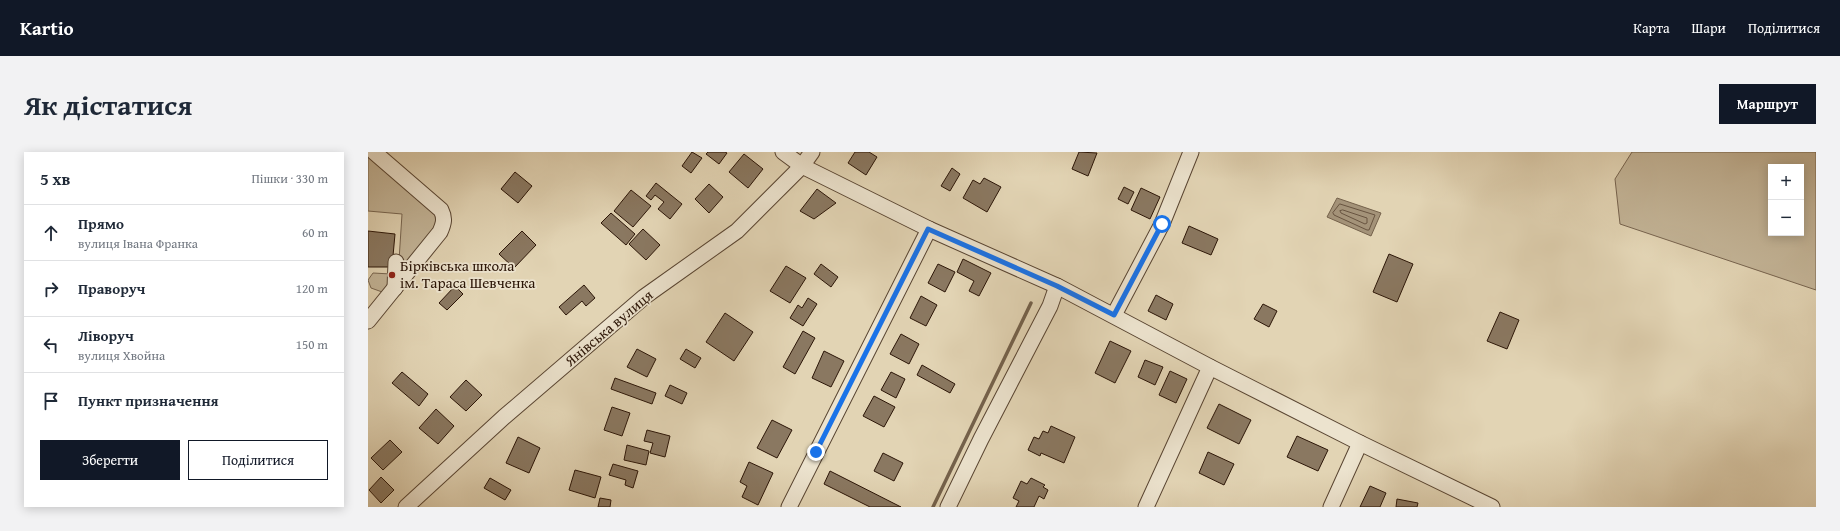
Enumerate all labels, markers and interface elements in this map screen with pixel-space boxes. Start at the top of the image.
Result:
text: Kartio [20,14,74,42]
text: Карта [1633,18,1670,38]
text: Шари [1692,18,1726,38]
text: Поділитися [1748,18,1820,38]
text: Як дістатися [24,84,192,125]
button: Маршрут [1719,84,1816,124]
map controls [1768,164,1804,236]
button: + [1768,164,1804,200]
text: 5 хв [40,166,70,191]
text: Пішки · 330 m [251,169,328,188]
button: − [1768,200,1804,236]
text: Прямо [78,213,124,234]
route start [1153,215,1171,233]
icon: ahead [40,222,62,244]
text: 60 m [302,223,328,242]
text: вулиця Івана Франка [78,234,198,253]
place label: Бірківська школа ім. Тараса Шевченка [400,255,536,293]
marker: Бірківська школа ім. Тараса Шевченка [387,270,397,280]
icon: right [40,278,62,300]
text: Праворуч [78,278,145,299]
text: 120 m [296,279,328,298]
street label: Янівська вулиця [559,284,658,371]
text: Ліворуч [78,325,134,346]
icon: left [40,334,62,356]
text: 150 m [296,335,328,354]
text: вулиця Хвойна [78,346,165,365]
icon: arrive [40,390,62,412]
text: Пункт призначення [78,390,219,411]
button: Зберегти [40,440,180,480]
button: Поділитися [188,440,328,480]
route end [807,443,825,461]

